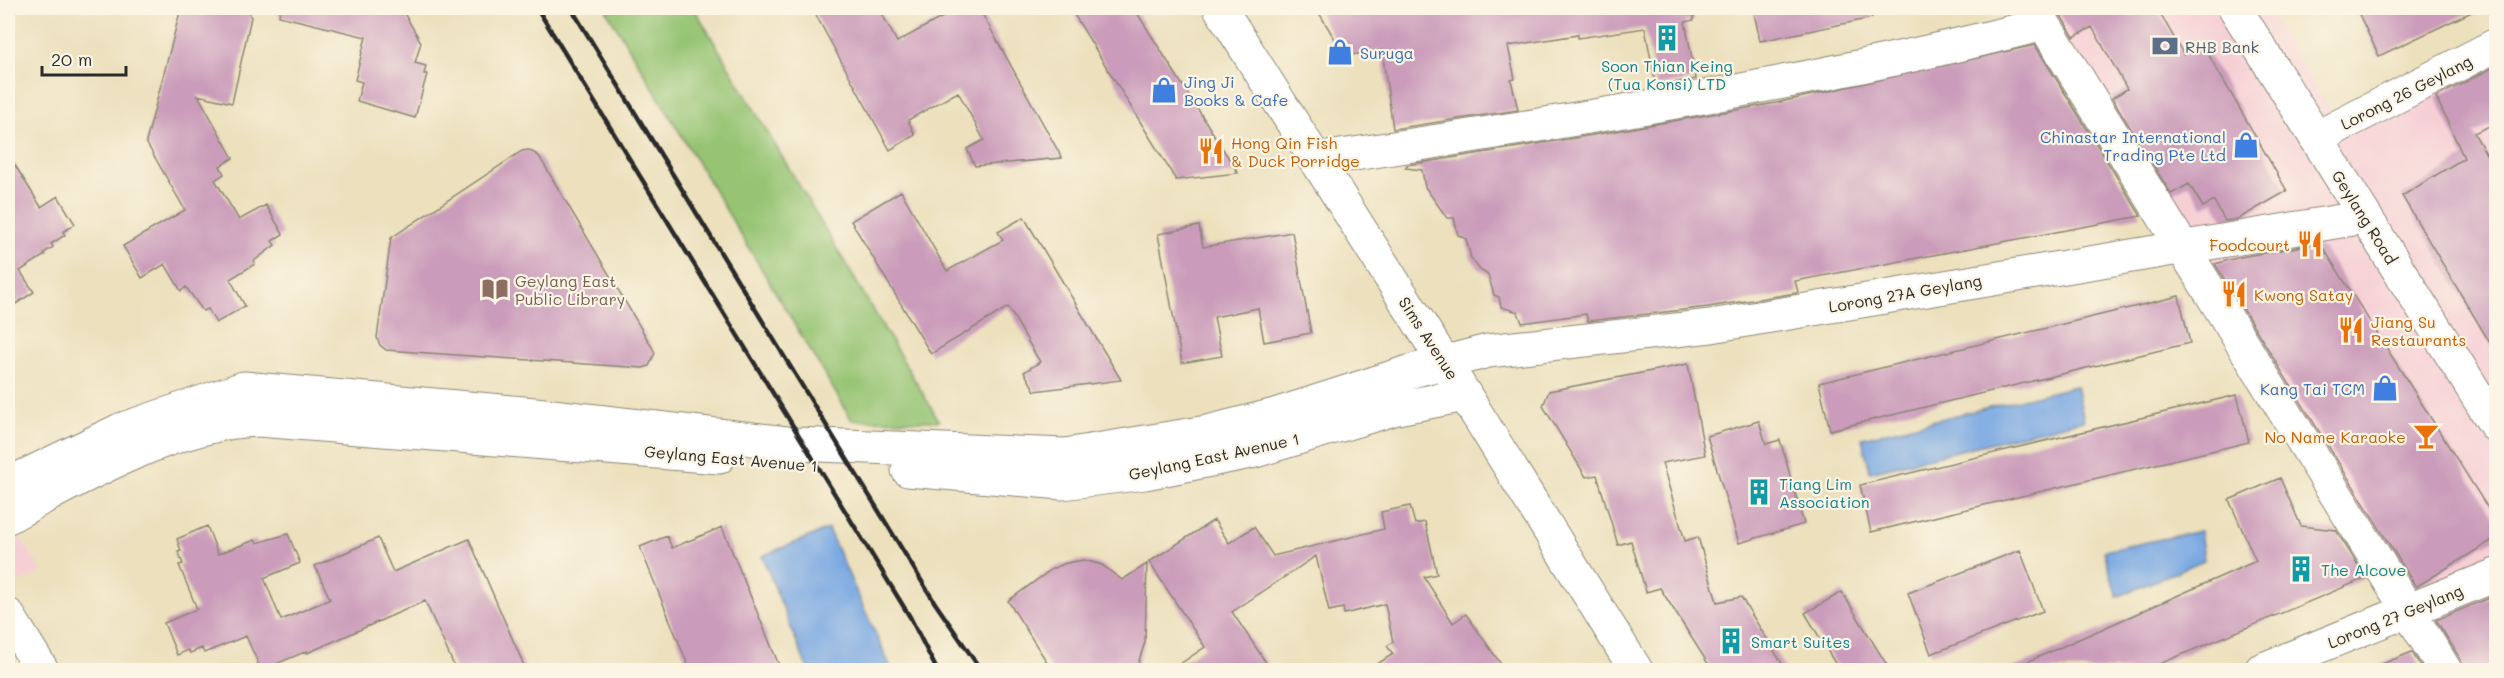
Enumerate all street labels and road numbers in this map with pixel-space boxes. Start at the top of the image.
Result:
street label: Lorong 26 Geylang [2337,50,2475,134]
street label: Geylang Road [2328,166,2402,268]
street label: Lorong 27A Geylang [1827,269,1983,317]
street label: Sims Avenue [1394,292,1464,384]
street label: Geylang East Avenue 1 [1127,428,1301,484]
street label: Geylang East Avenue 1 [643,440,819,476]
street label: Lorong 27 Geylang [2324,579,2466,653]

